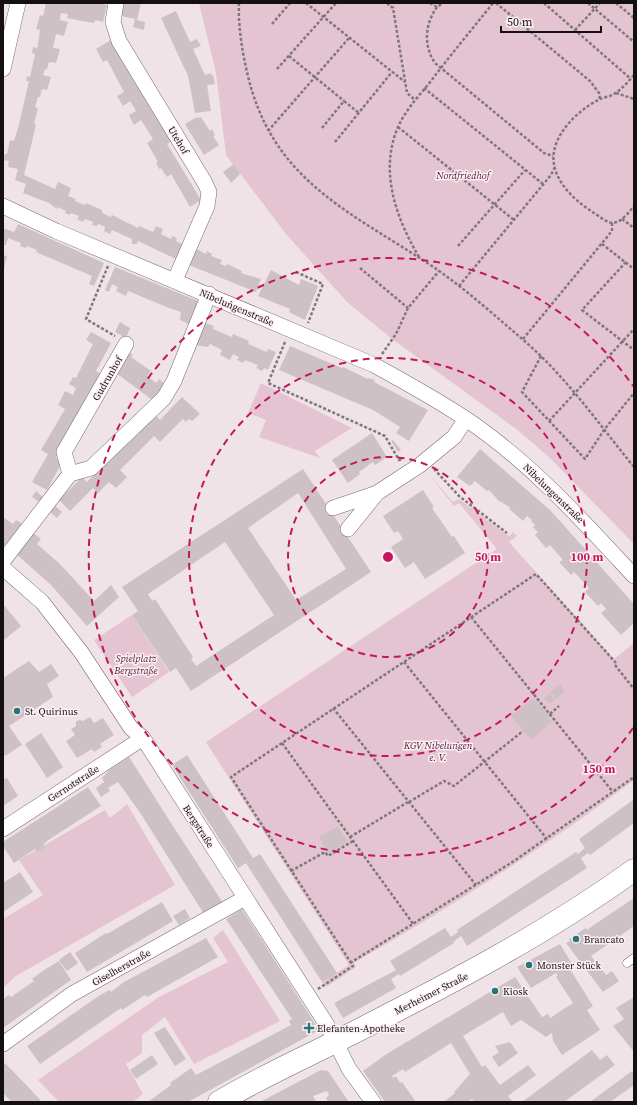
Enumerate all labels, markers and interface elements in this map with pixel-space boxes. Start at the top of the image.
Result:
scale bar [501,8,601,34]
text: 50 m [507,14,533,30]
street label: Utehof [165,124,193,158]
park label: Nordfriedhof [435,169,492,182]
street label: Nibelungenstraße [197,286,276,329]
street label: Gudrunhof [89,352,126,403]
street label: Nibelungenstraße [520,461,587,526]
text: 50 m [475,549,501,565]
text: 100 m [571,549,604,565]
centre of rings [381,550,395,564]
park label: Spielplatz Bergstraße [113,652,158,677]
place label: St. Quirinus [25,705,78,718]
marker: St. Quirinus [12,706,22,716]
park label: KGV Nibelungen e. V. [403,739,473,764]
text: 150 m [583,761,616,777]
street label: Gernotstraße [45,762,101,805]
street label: Bergstraße [180,802,217,850]
place label: Brancato [584,933,625,946]
marker: Brancato [571,934,581,944]
street label: Giselherstraße [90,946,153,989]
place label: Monster Stück [537,959,601,972]
marker: Monster Stück [524,960,534,970]
street label: Merheimer Straße [392,969,470,1018]
place label: Kiosk [503,985,528,998]
marker: Kiosk [490,986,500,996]
place label: Elefanten-Apotheke [317,1022,405,1035]
marker: Elefanten-Apotheke [304,1023,314,1033]

